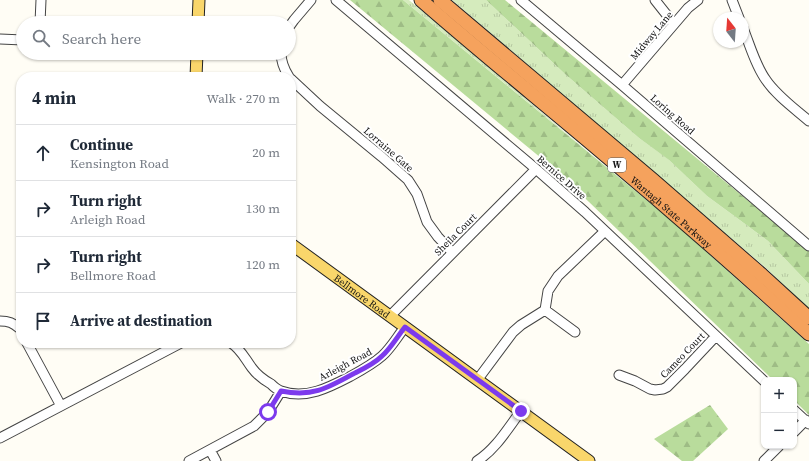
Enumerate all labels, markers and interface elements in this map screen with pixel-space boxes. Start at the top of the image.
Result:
street label: Midway Lane [627,8,676,62]
north arrow [713,12,749,48]
search box [16,16,296,60]
icon: search [30,27,52,49]
text: Search here [62,28,141,49]
text: 4 min [32,86,76,110]
text: Walk · 270 m [207,90,280,107]
street label: Loring Road [648,91,698,138]
street label: Lorraine Gate [361,124,416,174]
text: Continue [70,134,133,155]
icon: ahead [32,142,54,164]
text: 20 m [252,144,280,161]
street label: Bernice Drive [534,152,589,202]
text: Kensington Road [70,155,169,172]
road number: W [608,158,626,172]
street label: Wantagh State Parkway [628,173,715,252]
text: Turn right [70,190,142,211]
icon: right [32,198,54,220]
text: 130 m [246,200,280,217]
street label: Sheila Court [431,210,480,258]
text: Arleigh Road [70,211,145,228]
text: Turn right [70,246,142,267]
icon: right [32,254,54,276]
text: 120 m [246,256,280,273]
text: Bellmore Road [70,267,156,284]
street label: Bellmore Road [331,272,393,321]
icon: arrive [32,310,54,332]
text: Arrive at destination [70,310,212,331]
street label: Cameo Court [657,329,708,381]
street label: Arleigh Road [317,345,374,384]
map controls [761,377,797,449]
button: + [761,377,797,413]
route end [512,402,530,420]
route start [259,403,277,421]
button: − [761,413,797,449]

